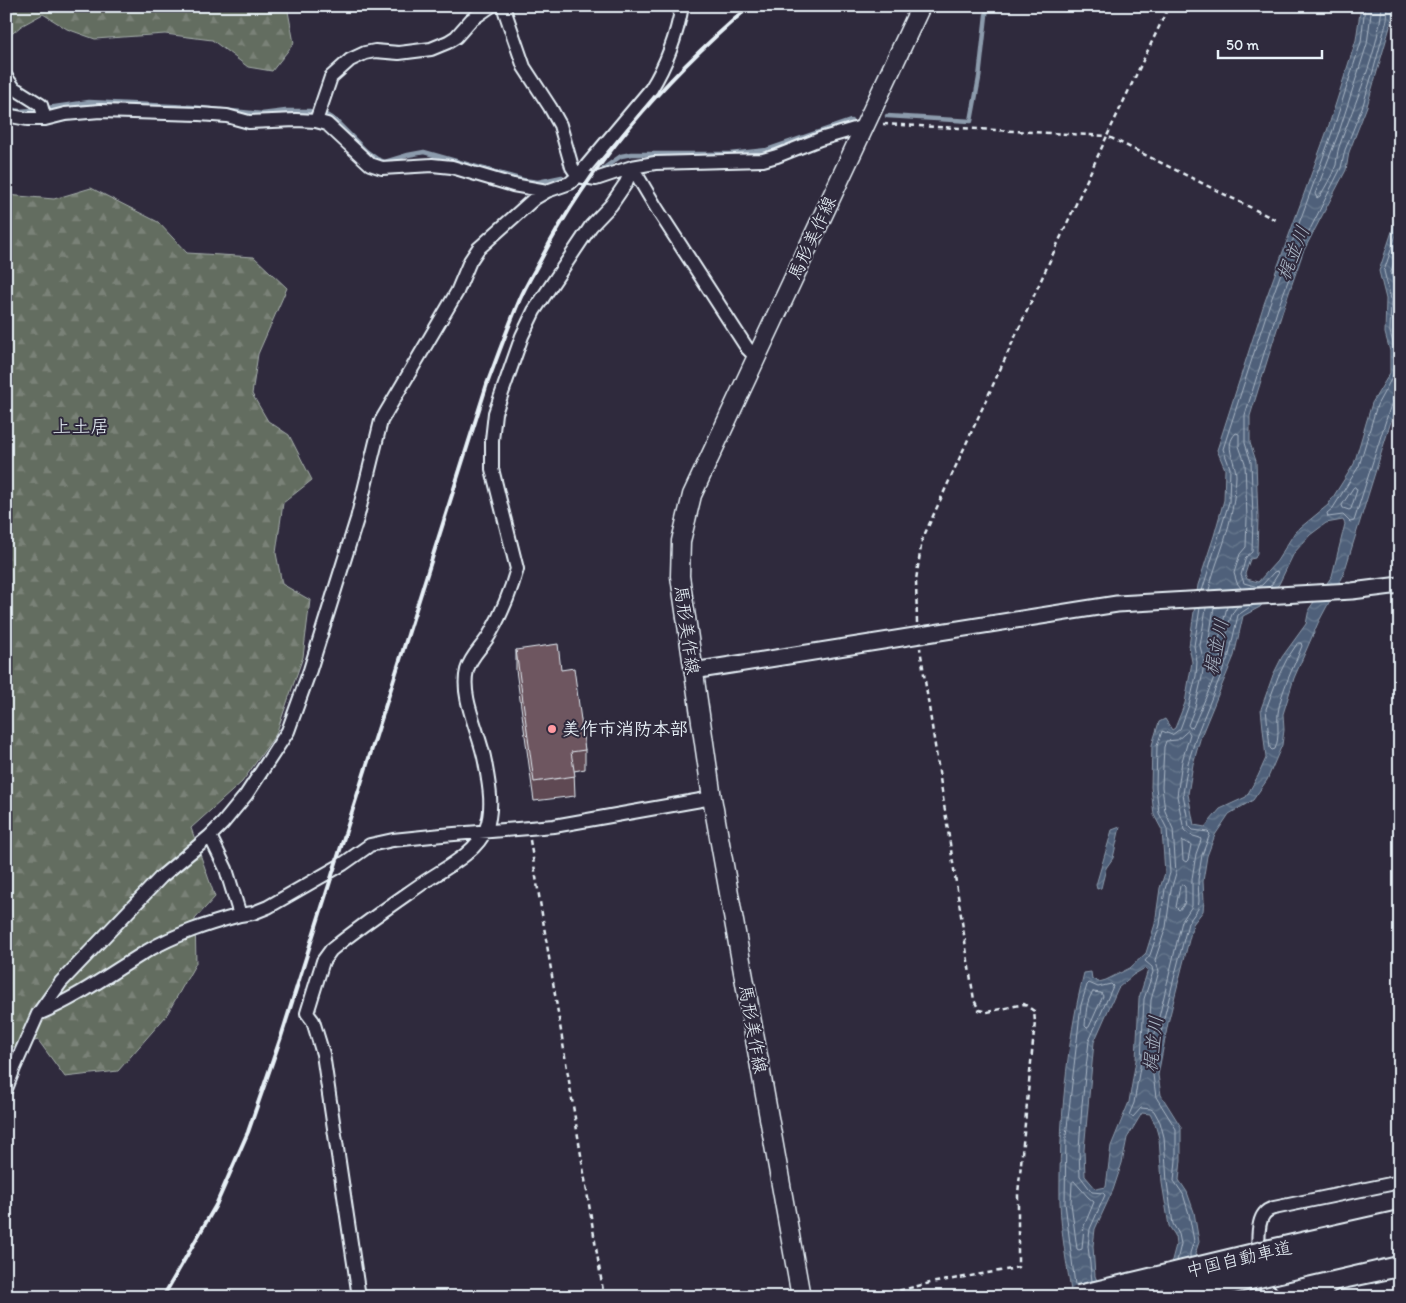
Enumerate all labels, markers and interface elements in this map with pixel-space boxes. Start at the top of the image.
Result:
scale bar [1218,28,1322,60]
text: 50 m [1226,36,1259,54]
street label: 馬形美作線 [783,193,841,283]
water label: 梶並川 [1272,222,1314,284]
district label: 上土居 [52,415,110,438]
street label: 馬形美作線 [670,584,704,676]
water label: 梶並川 [1199,617,1233,677]
place label: 美作市消防本部 [562,718,688,740]
marker: 美作市消防本部 [546,723,558,735]
street label: 馬形美作線 [734,983,772,1075]
water label: 梶並川 [1138,1014,1168,1074]
street label: 中国自動車道 [1184,1236,1294,1282]

